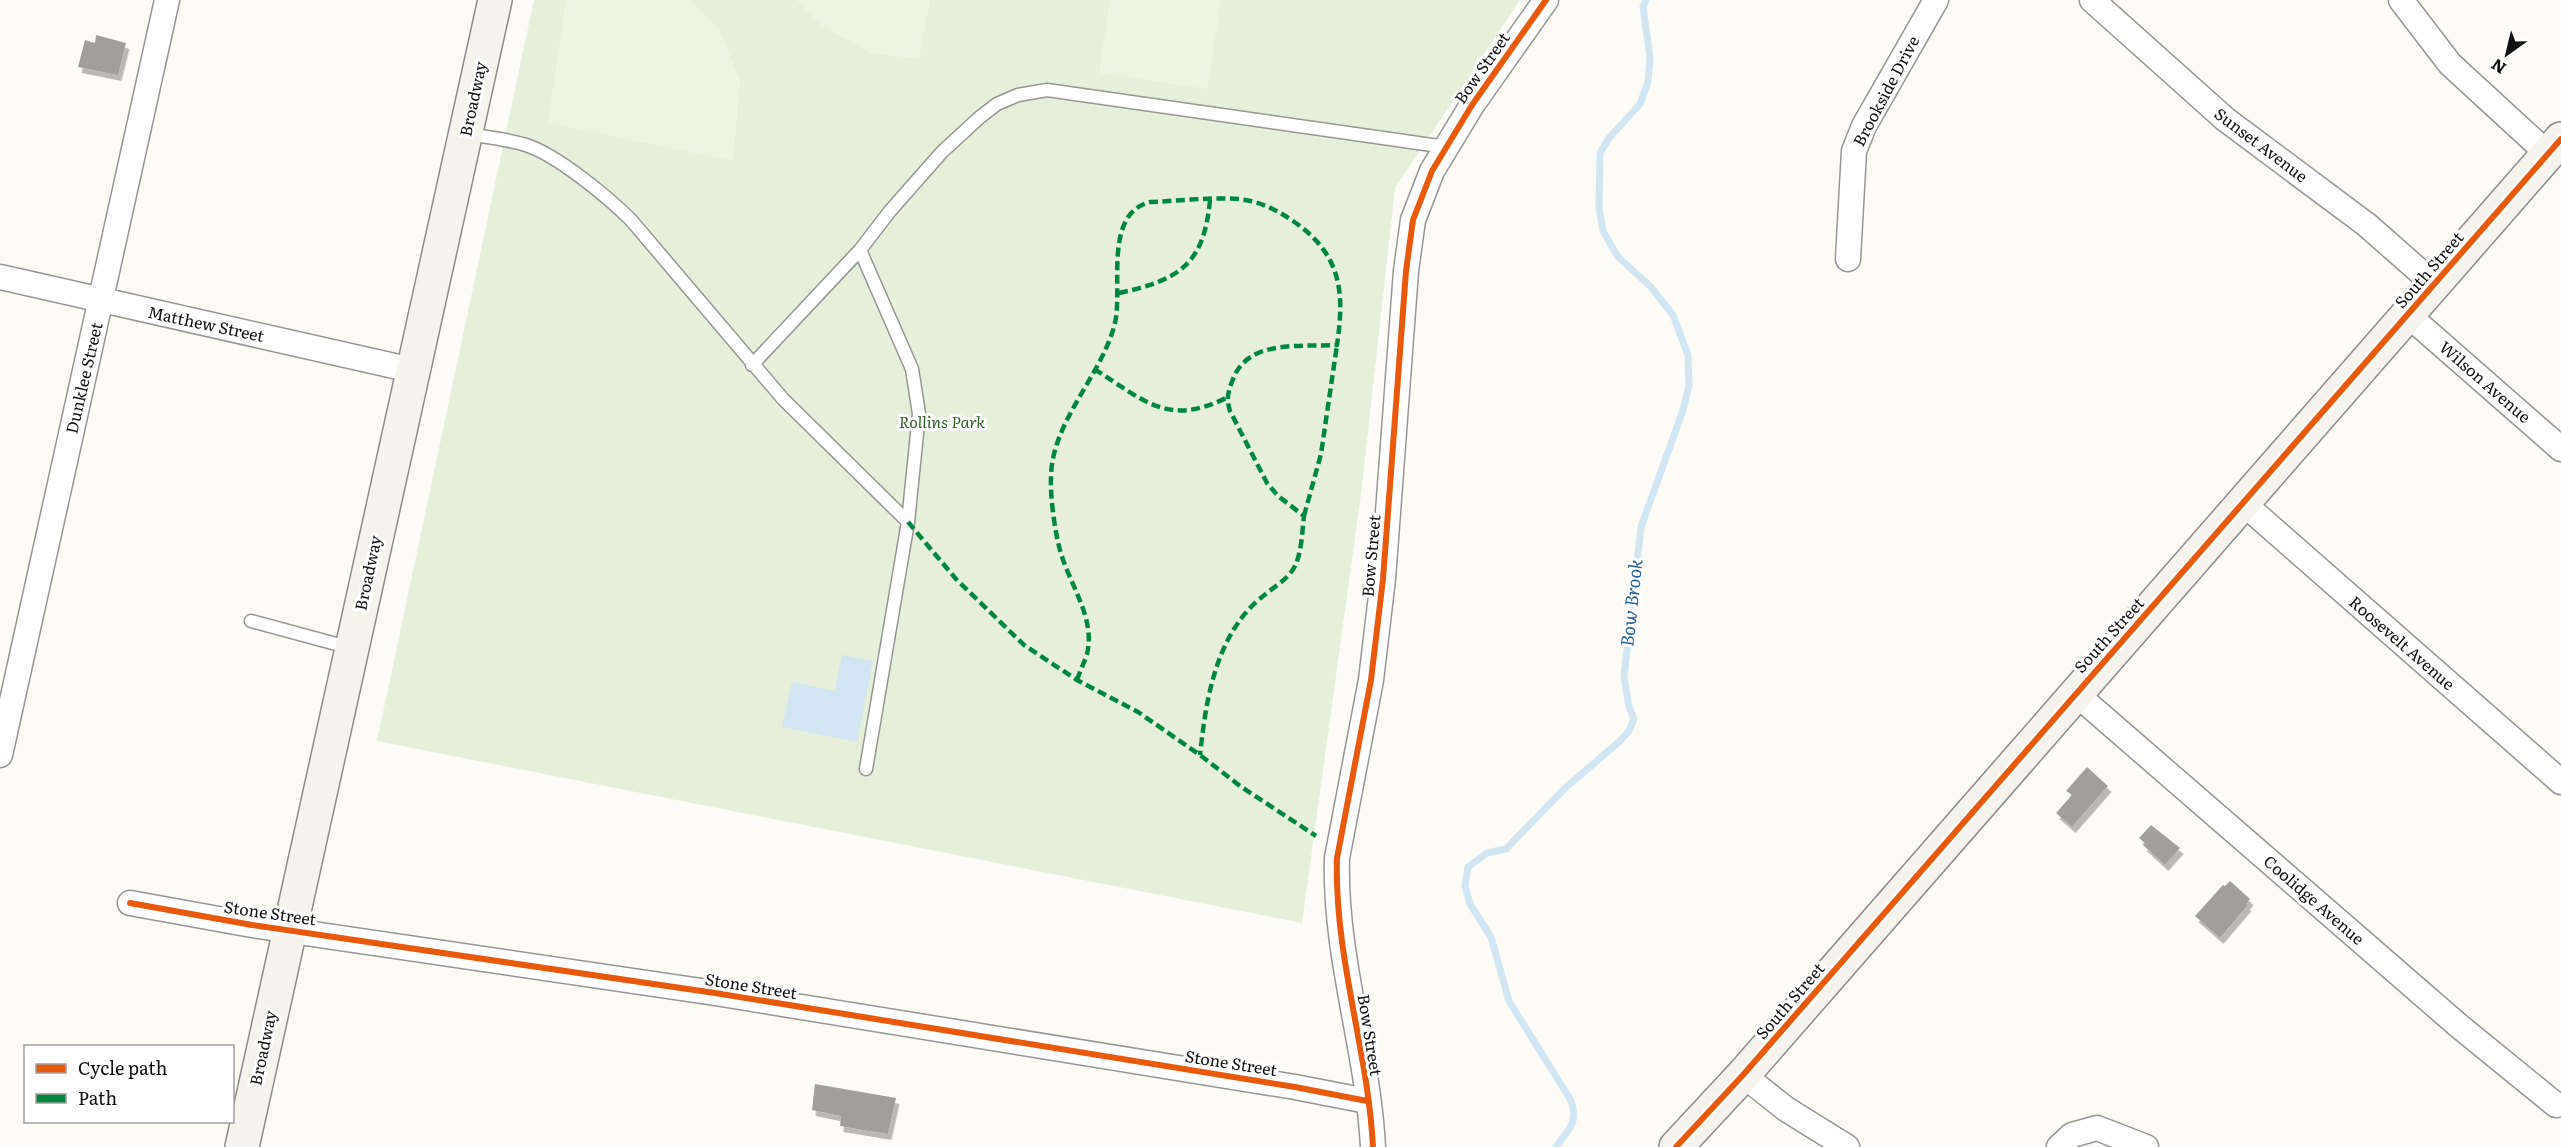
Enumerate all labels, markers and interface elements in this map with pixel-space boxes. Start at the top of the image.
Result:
north arrow [2477,24,2537,84]
street label: Bow Street [1448,26,1515,108]
street label: Brookside Drive [1846,31,1924,150]
text: N [2486,54,2510,81]
street label: Broadway [452,58,492,138]
street label: Sunset Avenue [2210,101,2313,187]
street label: South Street [2388,225,2469,313]
street label: Matthew Street [146,299,267,347]
street label: Dunklee Street [59,319,108,436]
street label: Wilson Avenue [2435,335,2537,428]
park label: Rollins Park [899,409,985,433]
street label: Bow Street [1354,513,1386,598]
street label: Broadway [347,532,387,612]
water label: Bow Brook [1612,558,1649,648]
street label: Roosevelt Avenue [2345,590,2461,695]
street label: South Street [2068,591,2149,678]
street label: Coolidge Avenue [2259,849,2370,950]
street label: Stone Street [223,894,318,930]
street label: South Street [1749,956,1830,1044]
street label: Stone Street [703,966,799,1004]
street label: Bow Street [1353,992,1389,1078]
street label: Broadway [242,1007,282,1087]
street label: Stone Street [1183,1043,1279,1081]
legend [24,1045,234,1123]
text: Cycle path [78,1054,167,1081]
text: Path [78,1084,117,1111]

